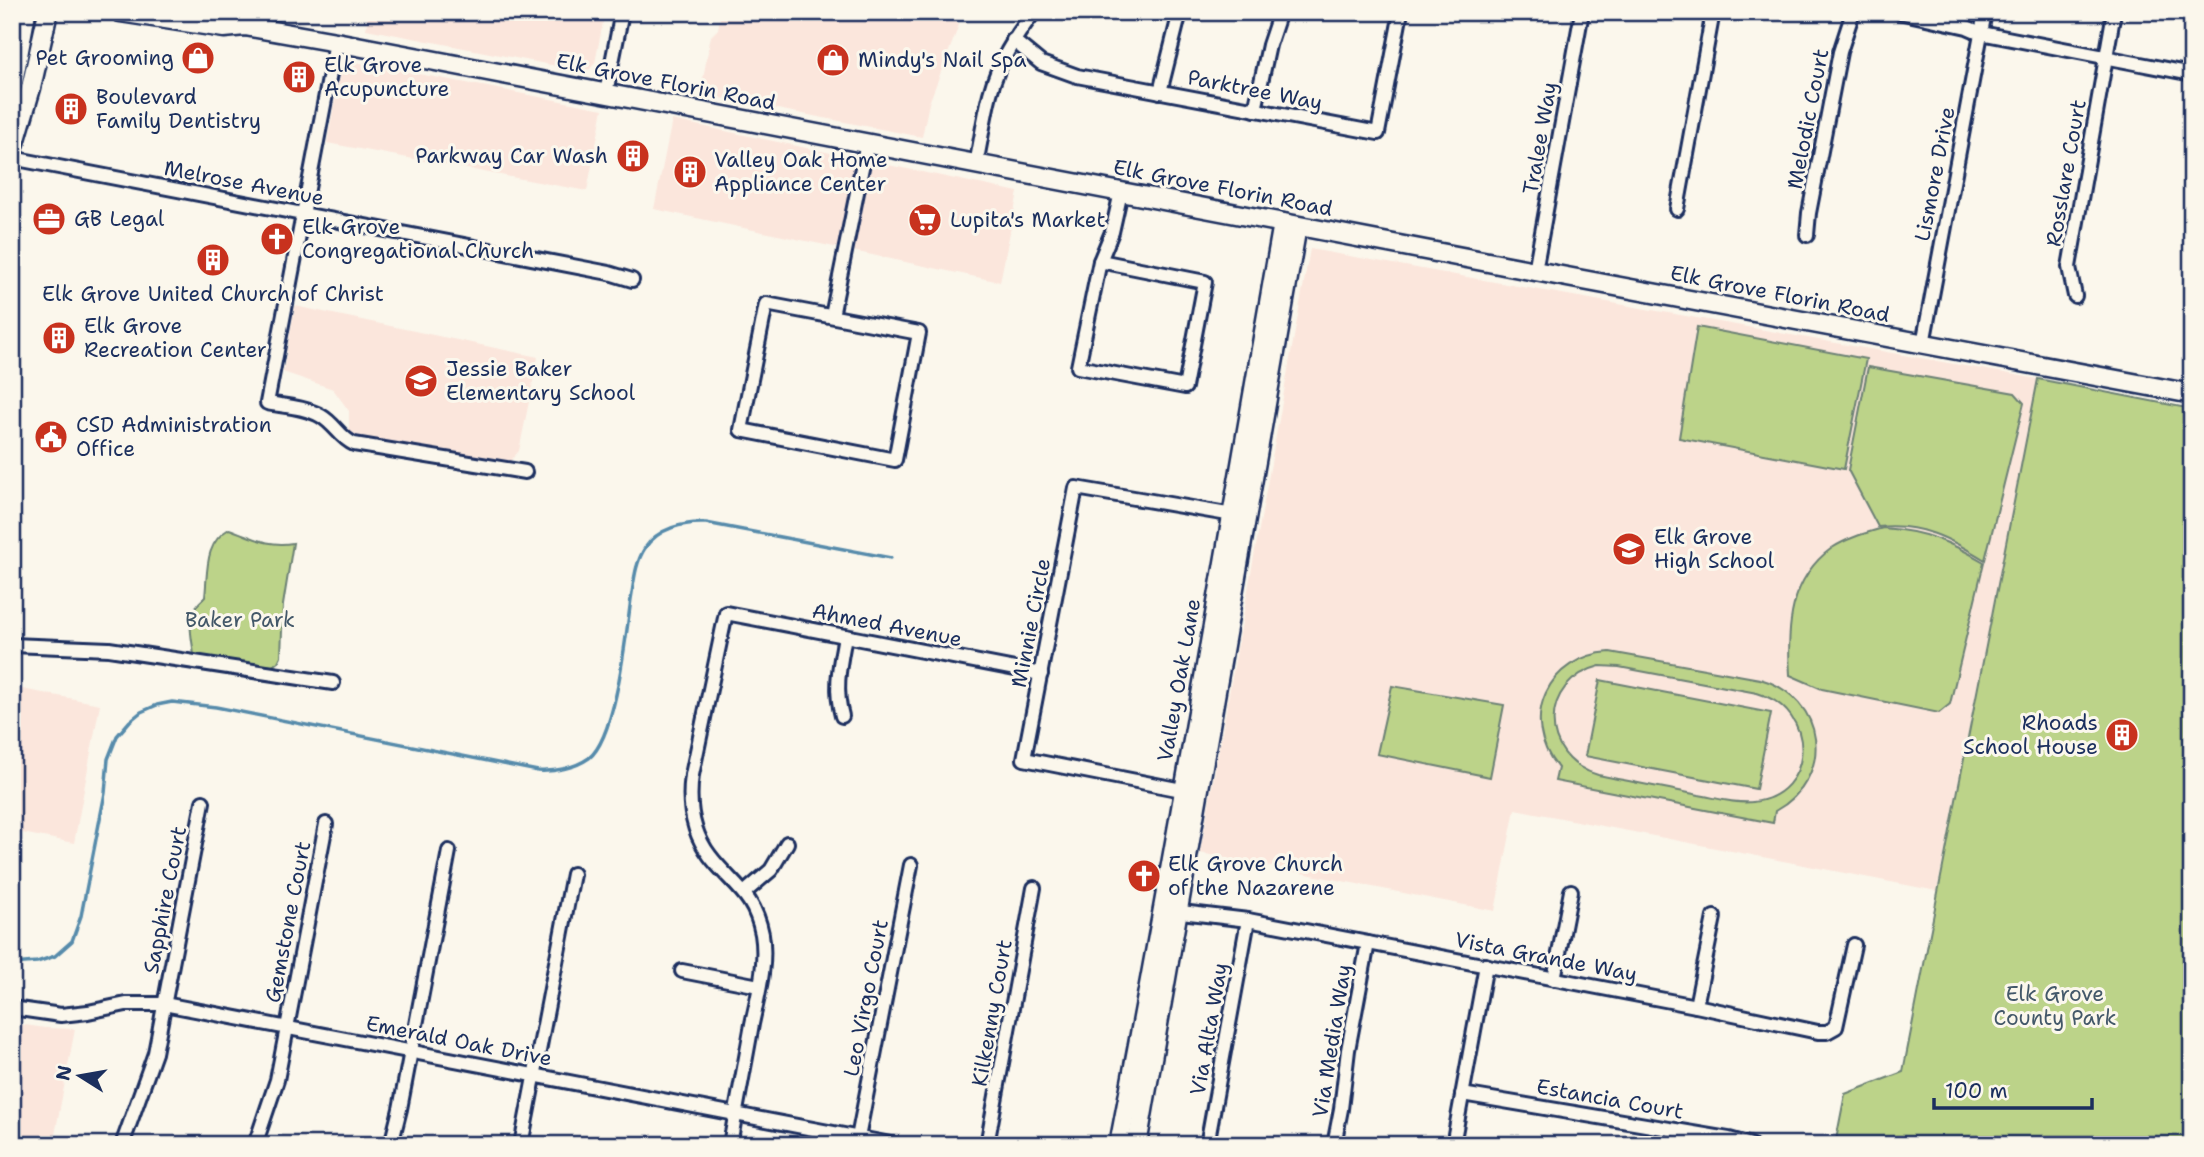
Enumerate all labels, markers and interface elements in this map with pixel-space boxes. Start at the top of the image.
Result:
shop icon: Pet Grooming [179,39,217,77]
shop icon: Mindy's Nail Spa [814,41,852,79]
place label: Pet Grooming [35,44,174,72]
place label: Mindy's Nail Spa [858,46,1027,74]
street label: Melodic Court [1781,46,1835,192]
street label: Elk Grove Florin Road [554,47,778,117]
place label: Elk Grove Acupuncture [324,51,449,103]
building icon: Elk Grove Acupuncture [280,58,318,96]
street label: Parktree Way [1185,63,1325,117]
street label: Tralee Way [1516,80,1564,196]
place label: Boulevard Family Dentistry [96,83,261,135]
building icon: Boulevard Family Dentistry [52,90,90,128]
street label: Rosslare Court [2039,97,2093,249]
street label: Lismore Drive [1908,104,1962,244]
building icon: Parkway Car Wash [614,137,652,175]
place label: Parkway Car Wash [415,142,608,170]
place label: Valley Oak Home Appliance Center [714,146,888,198]
building icon: Valley Oak Home Appliance Center [671,153,709,191]
street label: Elk Grove Florin Road [1111,153,1335,223]
street label: Melrose Avenue [162,154,326,212]
office icon: GB Legal [30,200,68,238]
supermarket icon: Lupita's Market [906,201,944,239]
place label: GB Legal [74,205,165,233]
place label: Lupita's Market [950,206,1106,234]
place label: Elk Grove Congregational Church [302,213,534,265]
church icon: Elk Grove Congregational Church [258,220,296,258]
building icon: Elk Grove United Church of Christ [194,241,232,279]
street label: Elk Grove Florin Road [1668,259,1892,329]
place label: Elk Grove United Church of Christ [42,280,384,308]
place label: Elk Grove Recreation Center [84,312,267,364]
building icon: Elk Grove Recreation Center [40,319,78,357]
place label: Jessie Baker Elementary School [446,355,636,407]
school or university icon: Jessie Baker Elementary School [402,362,440,400]
place label: CSD Administration Office [76,411,272,463]
public building icon: CSD Administration Office [32,418,70,456]
place label: Elk Grove High School [1654,523,1775,575]
school or university icon: Elk Grove High School [1610,530,1648,568]
street label: Minnie Circle [1005,556,1057,690]
street label: Valley Oak Lane [1151,596,1207,764]
street label: Ahmed Avenue [810,597,964,653]
park label: Baker Park [185,606,295,634]
place label: Rhoads School House [1963,709,2098,761]
building icon: Rhoads School House [2103,716,2141,754]
street label: Sapphire Court [137,824,193,976]
street label: Gemstone Court [259,839,317,1005]
place label: Elk Grove Church of the Nazarene [1168,850,1343,902]
church icon: Elk Grove Church of the Nazarene [1125,857,1163,895]
street label: Leo Virgo Court [837,917,895,1079]
street label: Vista Grande Way [1452,926,1640,988]
street label: Kilkenny Court [965,937,1019,1089]
street label: Via Alta Way [1184,960,1234,1098]
street label: Via Media Way [1306,962,1358,1120]
park label: Elk Grove County Park [1994,980,2116,1032]
street label: Emerald Oak Drive [364,1009,554,1073]
north arrow [46,1042,116,1112]
text: N [50,1063,78,1083]
scale bar [1934,1066,2092,1110]
street label: Estancia Court [1534,1072,1686,1126]
text: 100 m [1945,1077,2008,1105]

